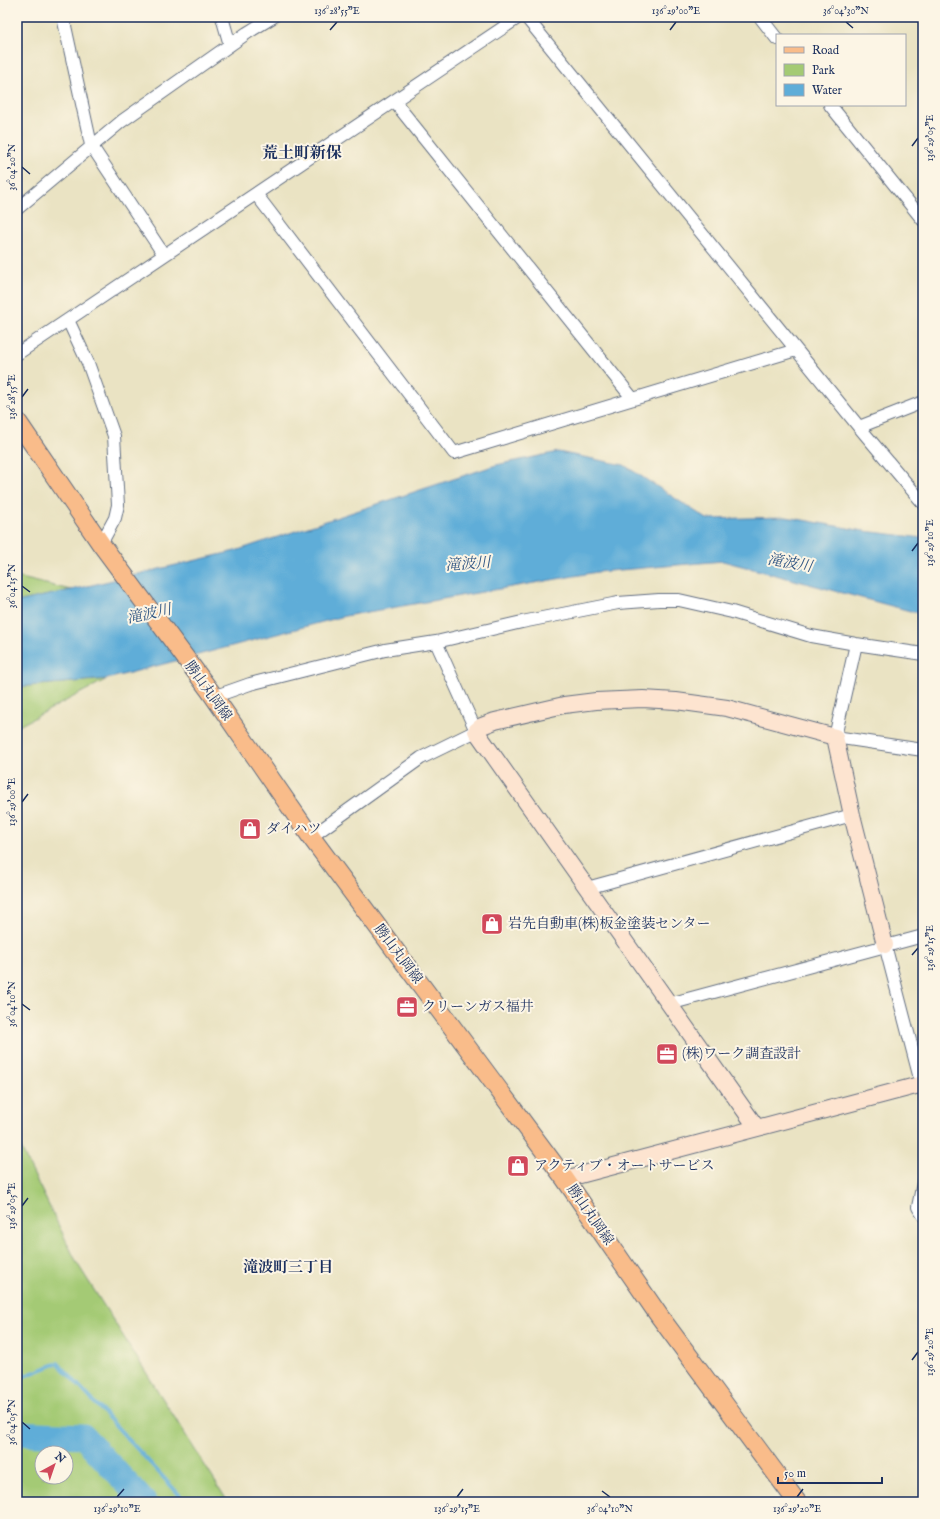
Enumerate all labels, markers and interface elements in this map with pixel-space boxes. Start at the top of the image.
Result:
text: 136°28'55"E [314,5,360,18]
text: 136°29'00"E [652,5,700,18]
text: 36°04'30"N [823,5,869,18]
legend [776,34,906,106]
text: Road [812,43,840,58]
text: Park [812,63,835,78]
text: Water [812,83,843,98]
text: 136°29'05"E [924,114,937,162]
text: 36°04'20"N [6,143,19,190]
district label: 荒土町新保 [262,144,342,164]
text: 136°28'55"E [6,374,19,420]
text: 136°29'10"E [924,519,937,567]
water label: 滝波川 [766,550,816,577]
water label: 滝波川 [445,553,493,575]
text: 36°04'15"N [6,563,19,608]
water label: 滝波川 [125,600,175,628]
street label: 勝山丸岡線 [180,657,236,725]
text: 136°29'00"E [6,778,19,826]
shop icon: ダイハツ [237,816,263,842]
place label: ダイハツ [266,820,321,838]
shop icon: 岩先自動車(株)板金塗装センター [479,911,505,937]
place label: 岩先自動車(株)板金塗装センター [508,915,711,933]
street label: 勝山丸岡線 [370,921,426,987]
text: 136°29'15"E [924,925,937,971]
text: 36°04'10"N [6,981,19,1027]
office icon: クリーンガス福井 [394,994,420,1020]
place label: クリーンガス福井 [422,998,534,1016]
office icon: (株)ワーク調査設計 [654,1041,680,1067]
place label: (株)ワーク調査設計 [682,1045,801,1063]
shop icon: アクティブ・オートサービス [505,1153,531,1179]
place label: アクティブ・オートサービス [534,1157,714,1175]
street label: 勝山丸岡線 [563,1181,617,1249]
text: 136°29'05"E [6,1182,19,1230]
district label: 滝波町三丁目 [243,1258,333,1277]
text: 136°29'20"E [924,1328,937,1376]
text: 36°04'05"N [6,1399,19,1445]
north arrow [34,1445,74,1485]
text: N [51,1449,68,1467]
scale bar [778,1459,882,1485]
text: 50 m [784,1466,806,1481]
text: 136°29'10"E [93,1503,141,1516]
text: 136°29'15"E [434,1503,480,1516]
text: 36°04'10"N [587,1503,633,1516]
text: 136°29'20"E [773,1503,821,1516]

